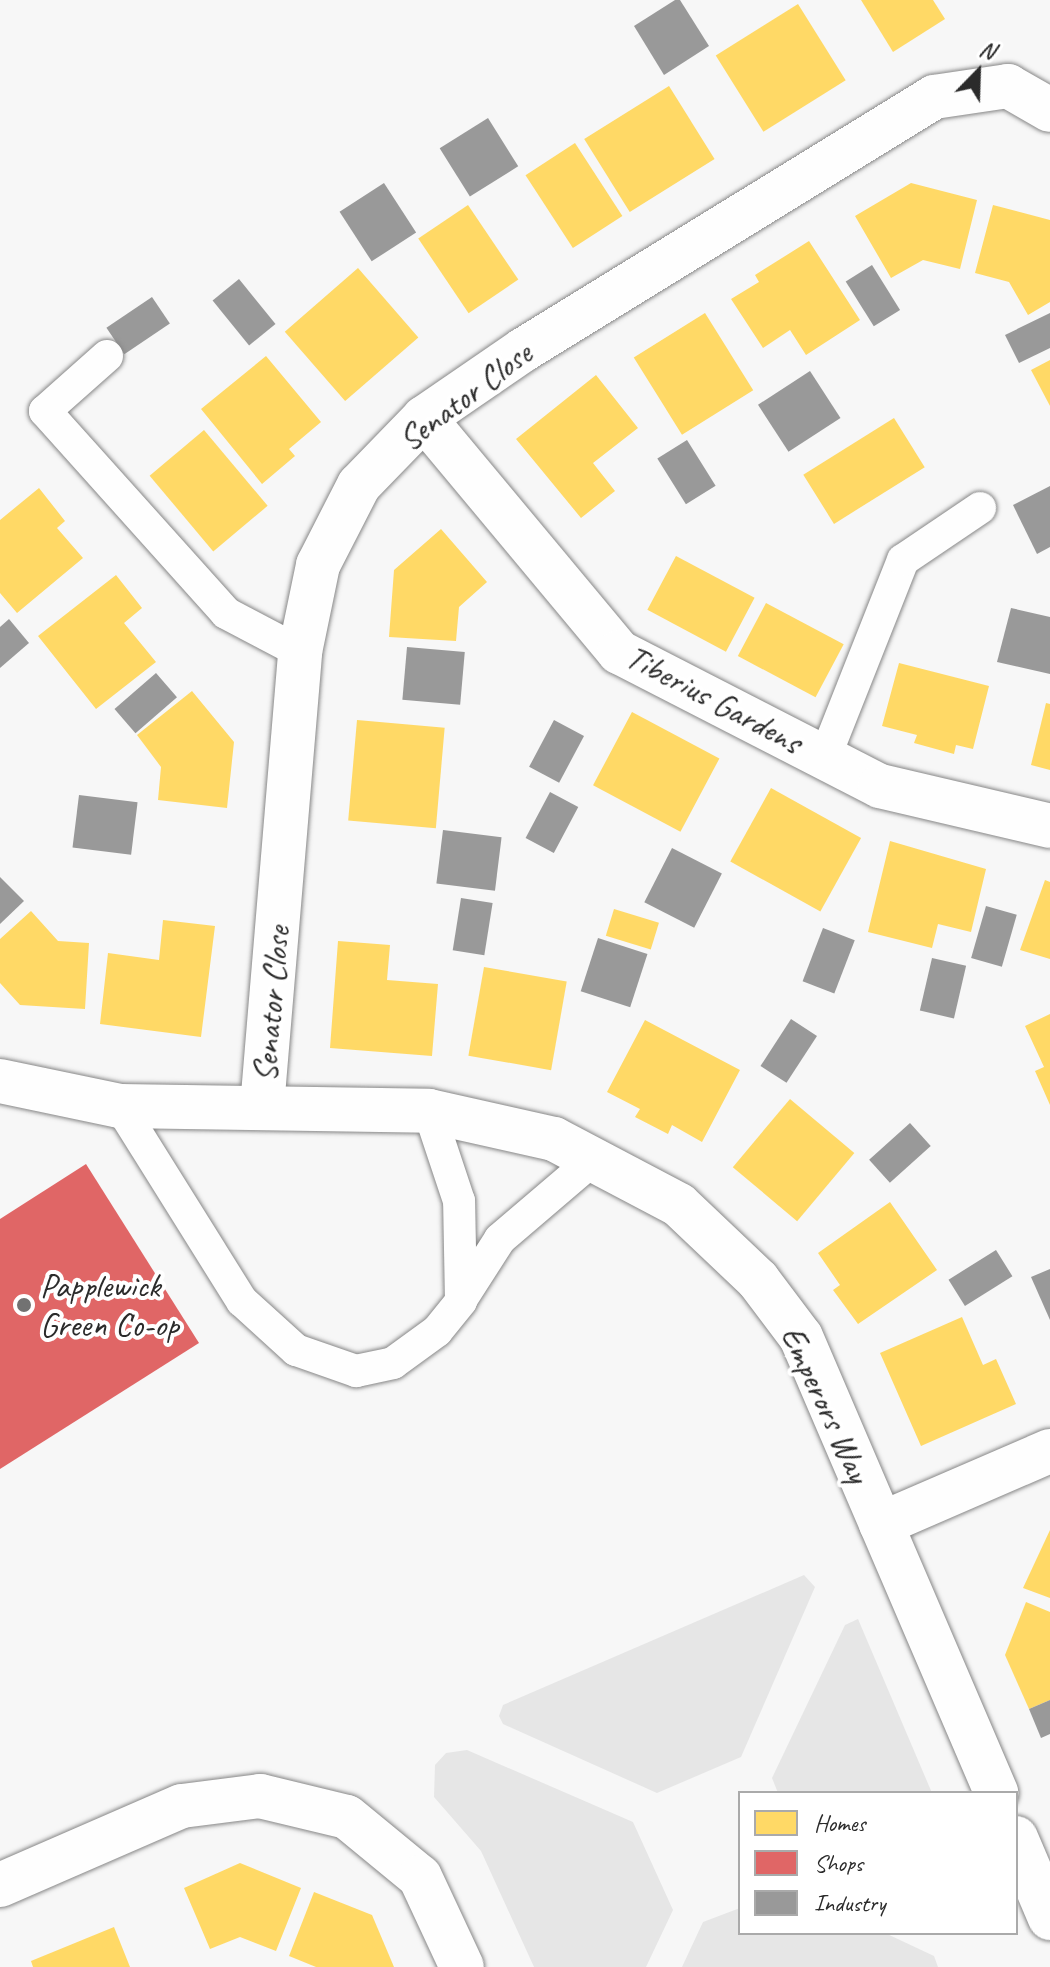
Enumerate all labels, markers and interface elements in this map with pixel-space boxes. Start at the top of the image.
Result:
north arrow [938,32,1018,112]
text: N [976,34,999,65]
street label: Senator Close [390,333,540,459]
street label: Tiberius Gardens [619,636,809,762]
street label: Senator Close [244,924,298,1084]
place label: Papplewick Green Co-op [40,1265,178,1344]
marker: Papplewick Green Co-op [15,1296,33,1314]
street label: Emperors Way [772,1319,880,1489]
legend [738,1791,1018,1935]
text: Homes [814,1808,865,1838]
text: Shops [814,1848,863,1878]
text: Industry [814,1888,885,1918]

